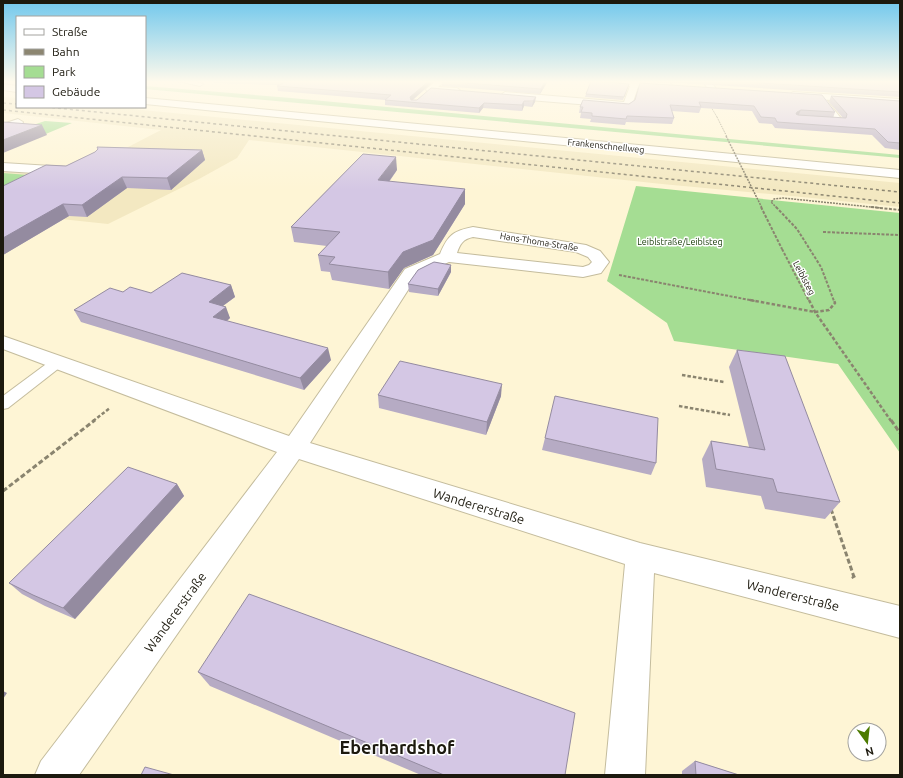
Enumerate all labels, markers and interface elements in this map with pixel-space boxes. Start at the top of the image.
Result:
legend [16,16,146,108]
text: Straße [52,25,88,38]
text: Bahn [52,45,80,58]
text: Park [52,65,76,78]
text: Gebäude [52,85,100,98]
street label: Frankenschnellweg [567,137,645,155]
street label: Hans-Thoma-Straße [499,231,579,253]
park label: Leiblstraße/Leiblsteg [637,237,723,247]
street label: Leiblsteg [791,259,817,297]
street label: Wandererstraße [432,485,526,527]
street label: Wandererstraße [141,569,209,655]
street label: Wandererstraße [745,577,841,613]
north arrow [847,722,887,762]
district label: Eberhardshof [340,737,455,757]
text: N [864,745,875,759]

